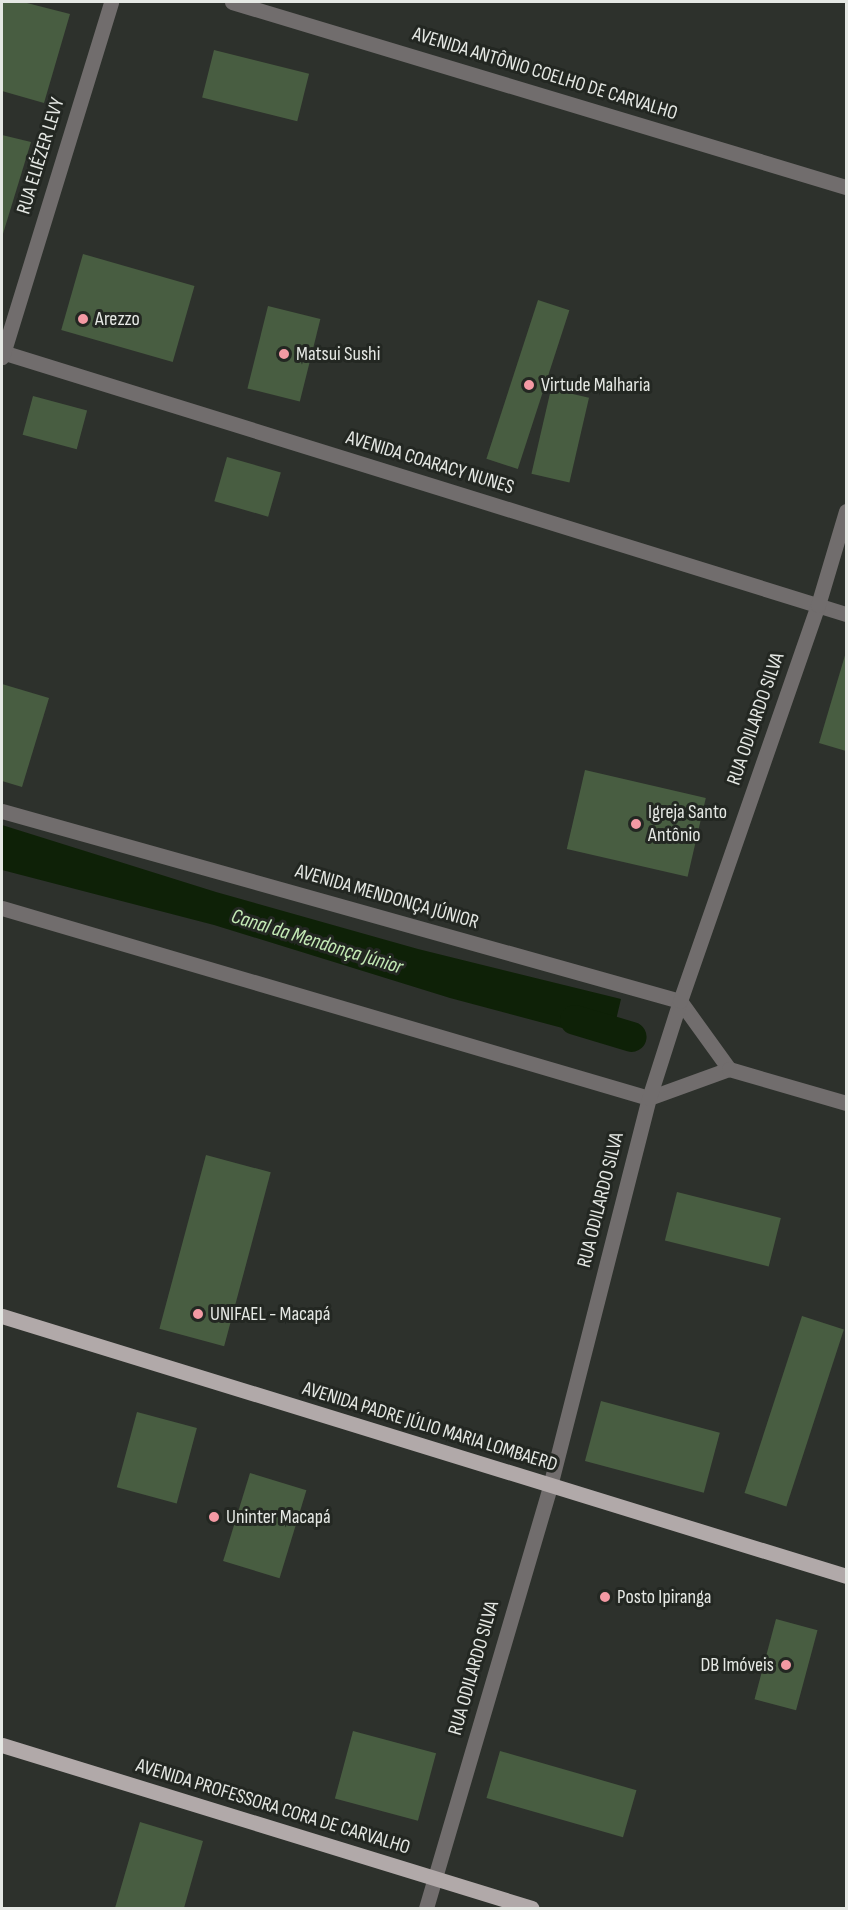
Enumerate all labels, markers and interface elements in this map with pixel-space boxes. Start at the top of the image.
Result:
street label: AVENIDA ANTÔNIO COELHO DE CARVALHO [410,22,680,126]
street label: RUA ELIÉZER LEVY [12,95,70,217]
place label: Arezzo [95,307,140,331]
marker: Arezzo [76,312,90,326]
place label: Matsui Sushi [296,342,380,366]
marker: Matsui Sushi [277,347,291,361]
place label: Virtude Malharia [541,373,650,397]
marker: Virtude Malharia [522,378,536,392]
street label: AVENIDA COARACY NUNES [343,426,517,500]
street label: RUA ODILARDO SILVA [722,650,790,788]
place label: Igreja Santo Antônio [648,801,727,848]
marker: Igreja Santo Antônio [629,817,643,831]
street label: AVENIDA MENDONÇA JÚNIOR [292,859,482,935]
water label: Canal da Mendonça Júnior [228,904,406,980]
street label: RUA ODILARDO SILVA [573,1130,629,1270]
place label: UNIFAEL - Macapá [210,1302,330,1326]
marker: UNIFAEL - Macapá [191,1307,205,1321]
street label: AVENIDA PADRE JÚLIO MARIA LOMBAERD [300,1377,560,1477]
place label: Uninter Macapá [226,1505,331,1529]
marker: Uninter Macapá [207,1510,221,1524]
place label: Posto Ipiranga [617,1585,711,1609]
marker: Posto Ipiranga [598,1590,612,1604]
street label: RUA ODILARDO SILVA [443,1598,505,1738]
place label: DB Imóveis [701,1653,774,1677]
marker: DB Imóveis [779,1658,793,1672]
street label: AVENIDA PROFESSORA CORA DE CARVALHO [133,1754,413,1860]

